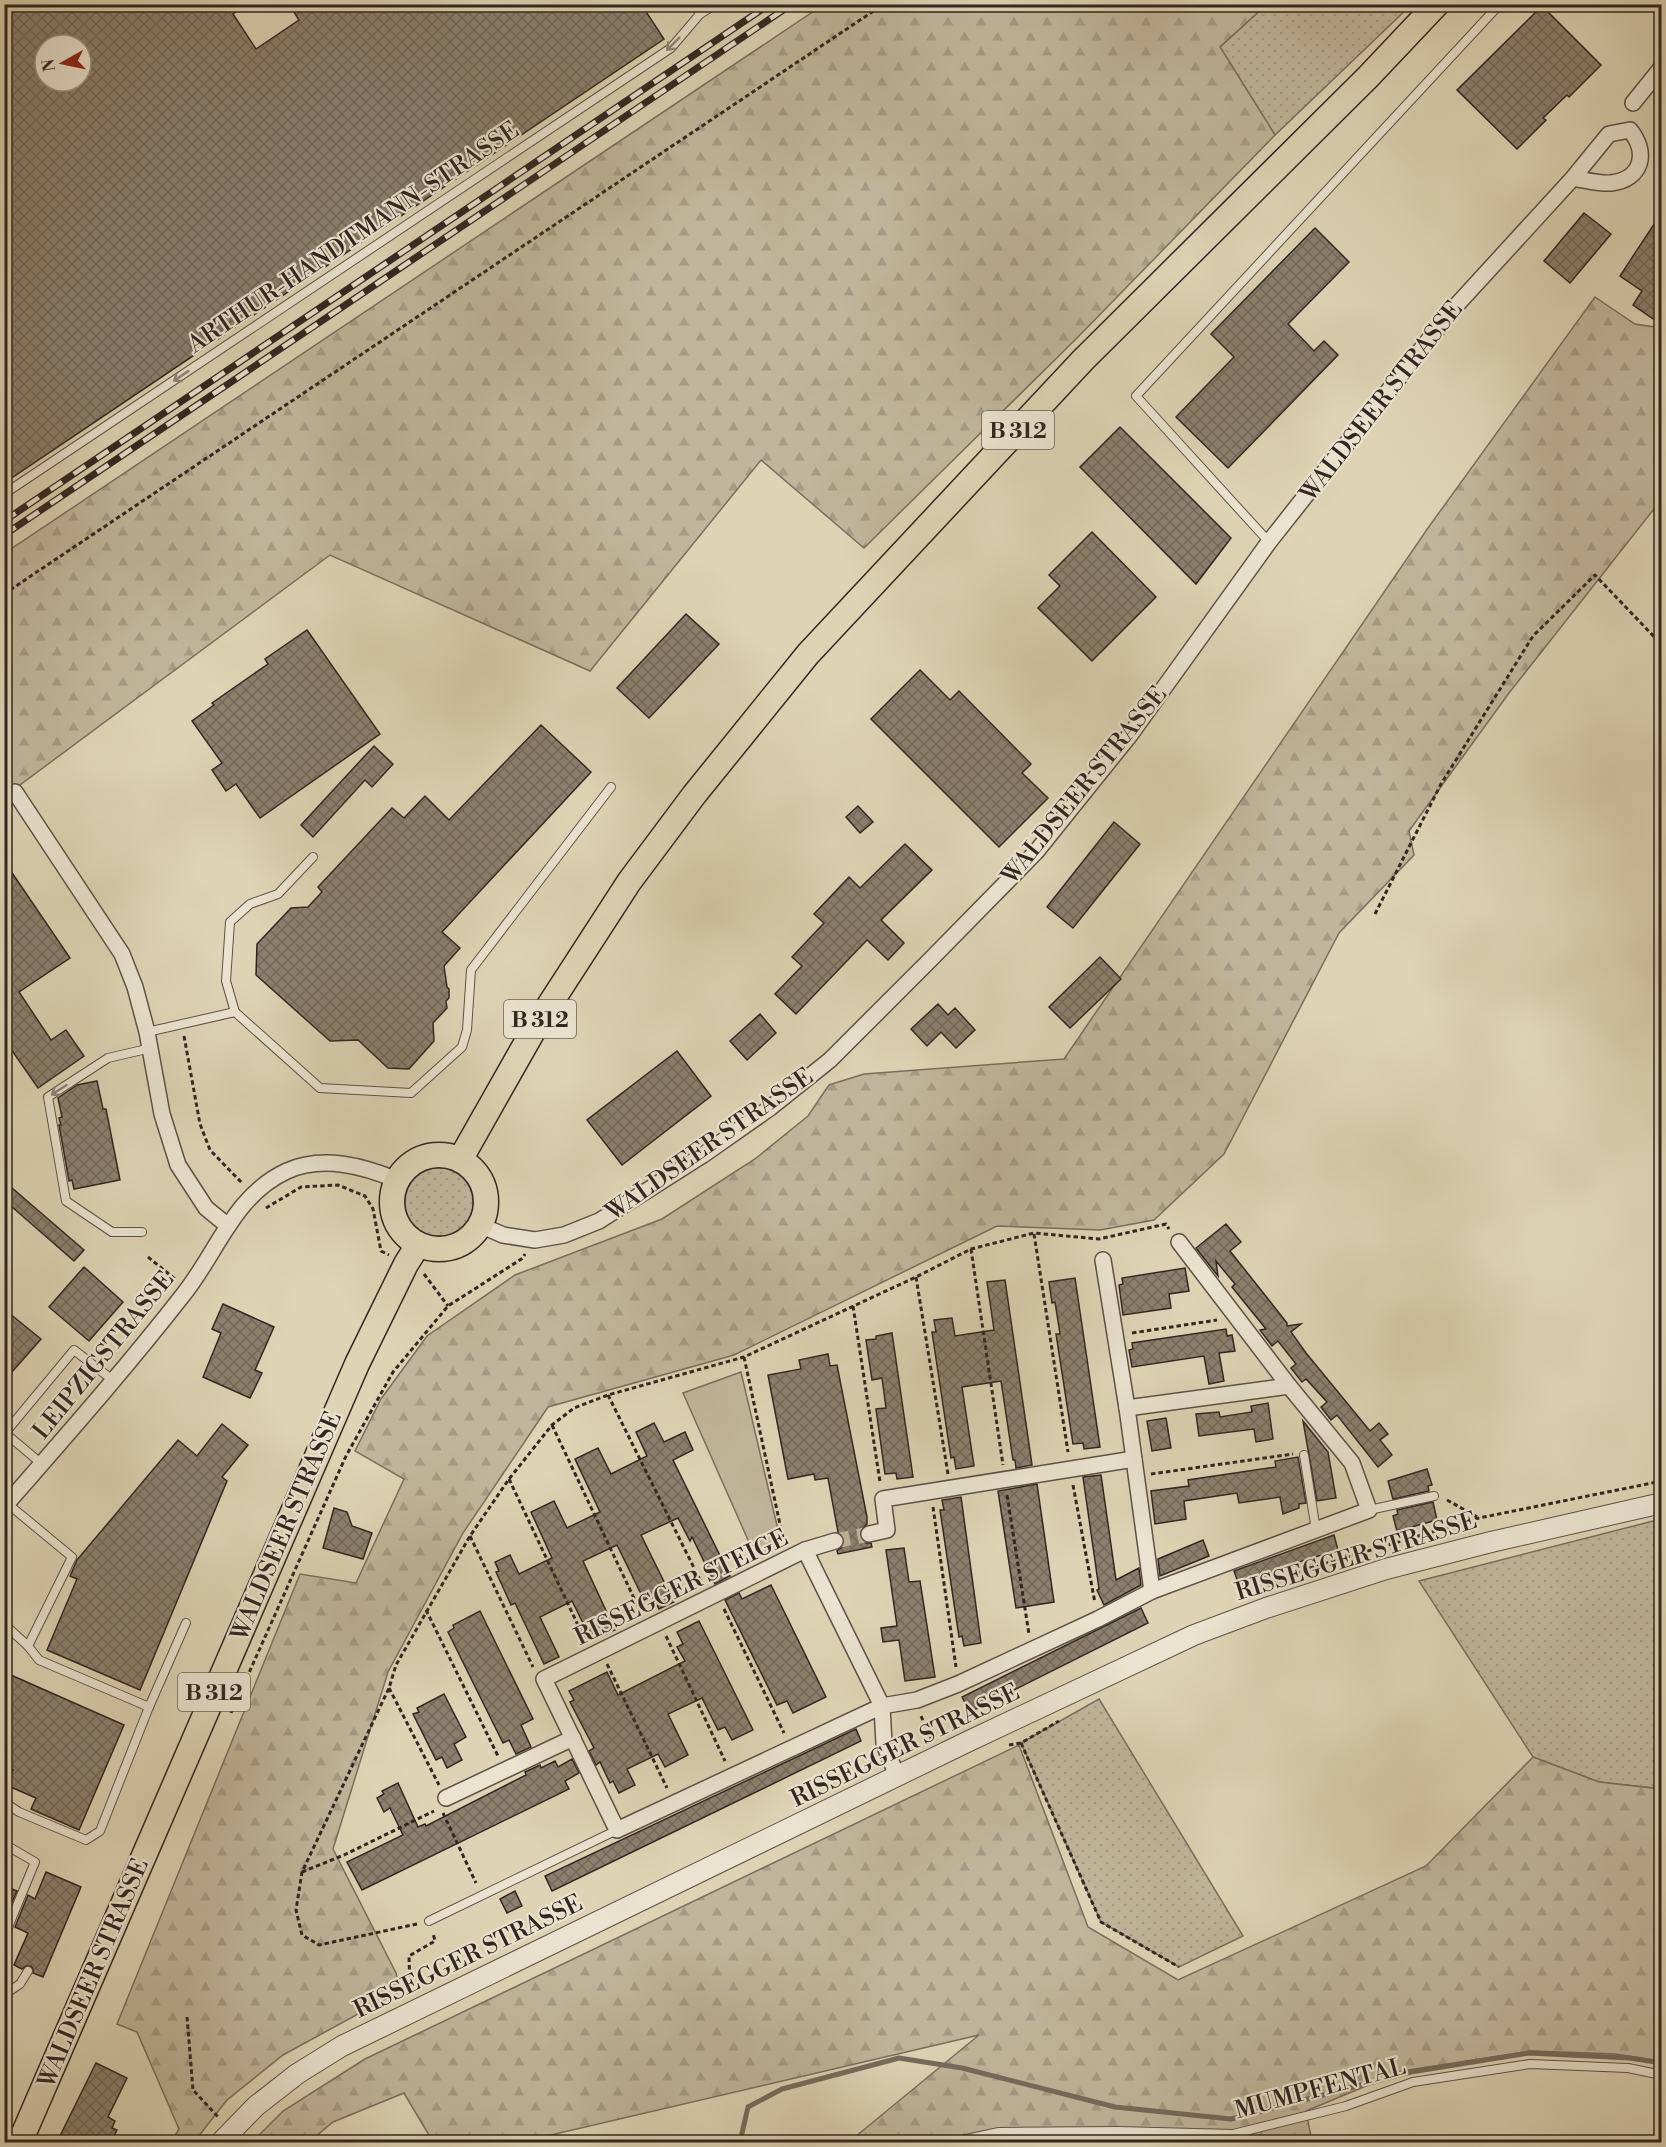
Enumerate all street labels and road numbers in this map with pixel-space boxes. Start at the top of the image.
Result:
street label: ARTHUR-HANDTMANN-STRASSE [181,115,525,361]
street label: WALDSEER STRASSE [1293,295,1469,509]
road number: B 312 [982,411,1054,449]
street label: WALDSEER STRASSE [995,680,1174,892]
road number: B 312 [504,1000,576,1038]
street label: WALDSEER STRASSE [599,1062,819,1228]
street label: LEIPZIGSTRASSE [27,1265,181,1446]
street label: WALDSEER STRASSE [225,1407,349,1647]
street label: RISSEGGER STRASSE [1232,1506,1481,1608]
street label: RISSEGGER STEIGE [570,1523,793,1653]
road number: B 312 [178,1673,250,1711]
street label: RISSEGGER STRASSE [786,1677,1025,1814]
street label: WALDSEER STRASSE [32,1854,156,2094]
street label: RISSEGGER STRASSE [349,1888,588,2025]
street label: MUMPFENTAL [1232,2052,1409,2126]

